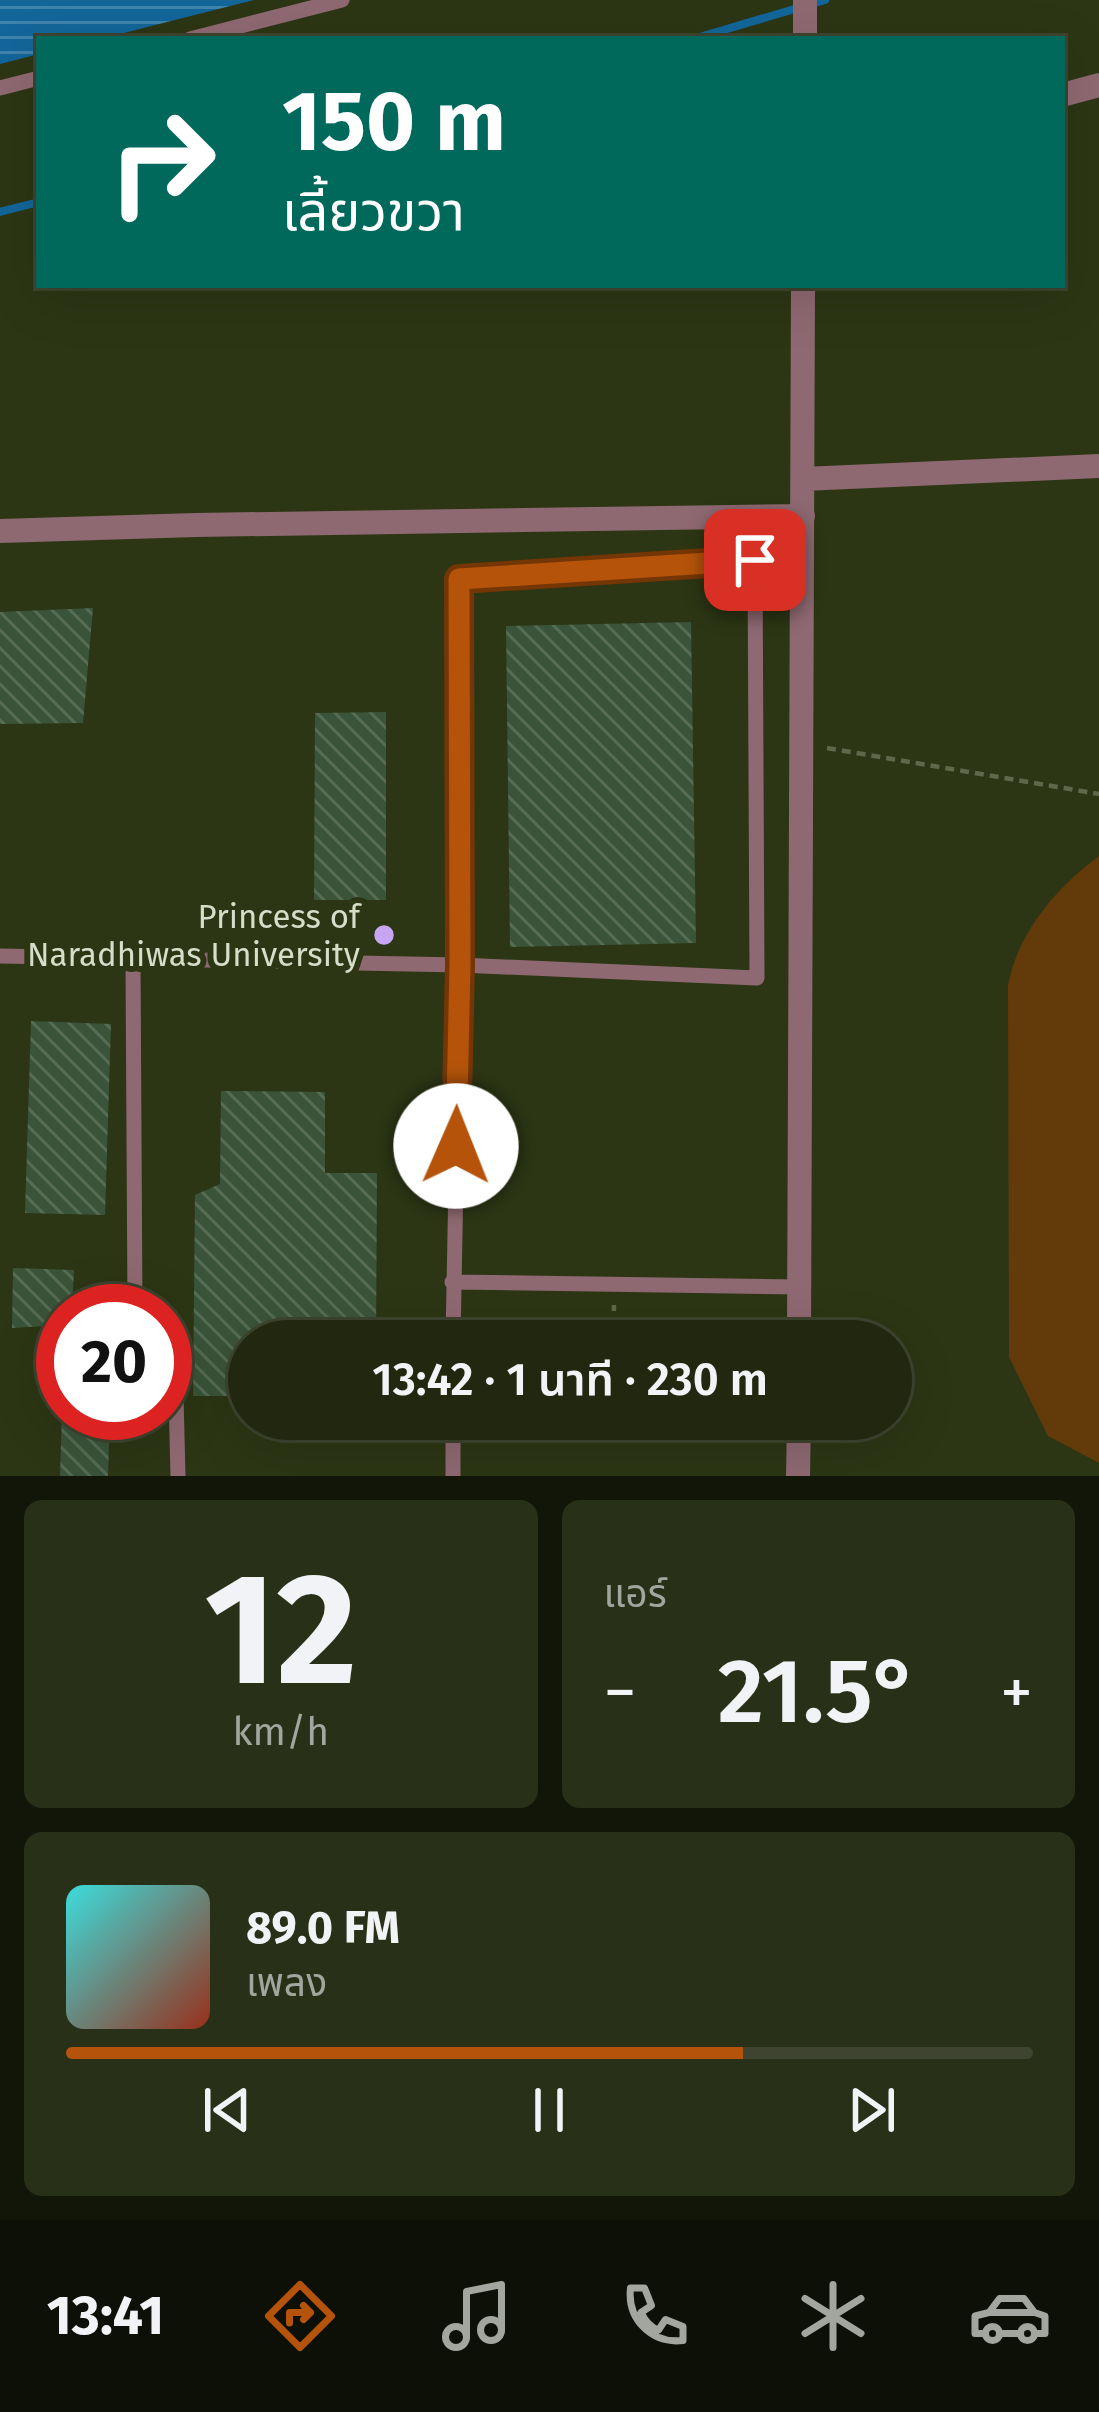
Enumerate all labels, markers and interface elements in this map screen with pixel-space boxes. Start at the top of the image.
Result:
text: 150 m [282,71,506,172]
icon: right [84,84,240,240]
text: เลี้ยวขวา [282,180,465,244]
pin [704,509,806,611]
icon: arrive [722,527,788,593]
place label: Princess of Naradhiwas University [27,897,363,975]
marker: Princess of Naradhiwas University [371,922,397,948]
position arrow [393,1083,519,1209]
speed limit sign: 20 [36,1284,192,1440]
text: 13:42 · 1 นาที · 230 m [372,1353,768,1407]
text: 12 [204,1537,357,1724]
text: แอร์ [604,1571,667,1617]
text: 21.5° [718,1638,919,1746]
text: − [604,1653,637,1732]
text: + [1000,1653,1033,1732]
text: km/h [232,1709,329,1755]
text: 89.0 FM [246,1901,400,1955]
text: เพลง [246,1960,327,2006]
icon: previous [194,2077,260,2143]
icon: pause [516,2077,582,2143]
icon: next [839,2077,905,2143]
icon: directions [258,2274,342,2358]
icon: music [435,2274,519,2358]
icon: phone [613,2274,697,2358]
icon: climate [791,2274,875,2358]
icon: car [968,2274,1052,2358]
text: 13:41 [47,2284,164,2348]

